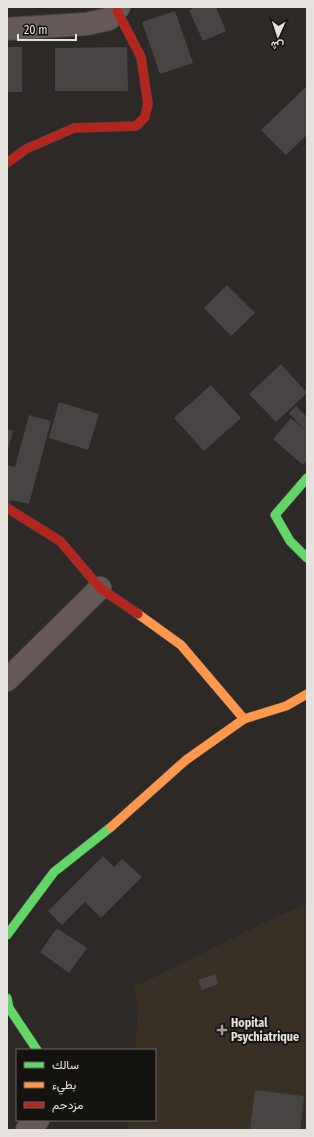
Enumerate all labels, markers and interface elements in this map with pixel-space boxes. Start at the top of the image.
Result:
scale bar [18,16,76,42]
north arrow [258,16,298,56]
text: 20 m [24,23,48,37]
text: ش [271,39,284,52]
place label: Hopital Psychiatrique [231,1016,299,1044]
marker: Hopital Psychiatrique [216,1024,228,1036]
legend [16,1049,156,1121]
text: سالك [52,1058,79,1072]
text: بطيء [52,1078,76,1095]
text: مزدحم [52,1098,83,1113]

